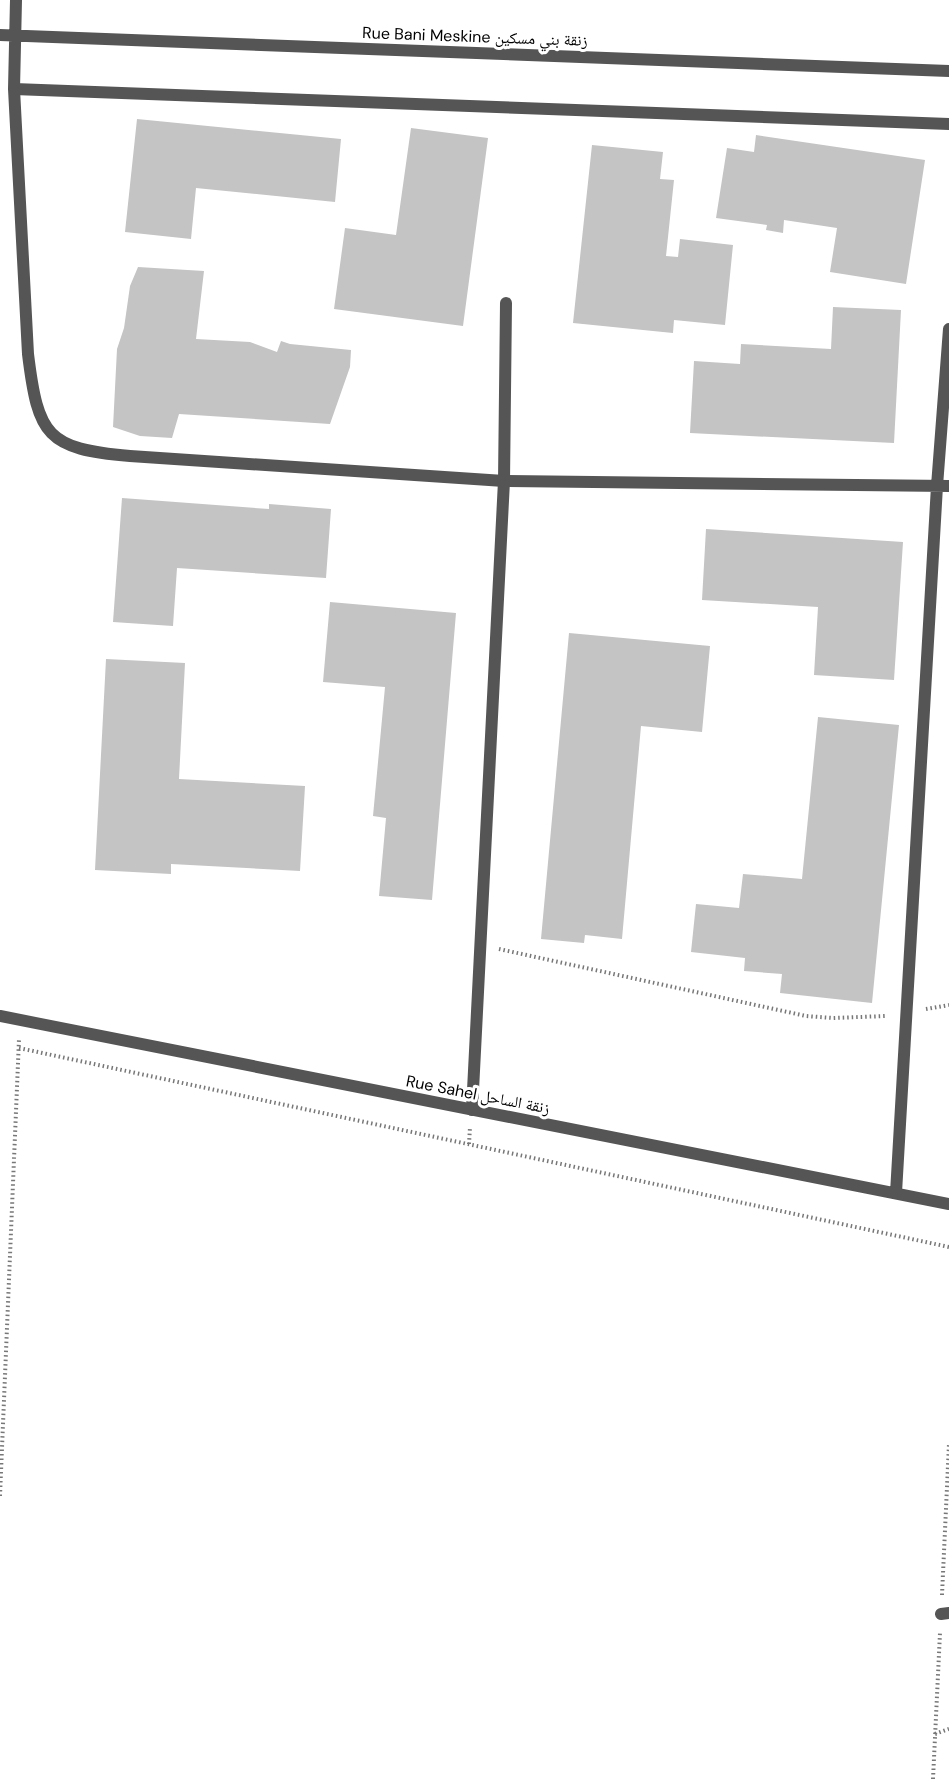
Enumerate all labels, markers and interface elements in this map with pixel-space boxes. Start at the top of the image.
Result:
street label: Rue Bani Meskine زنقة بني مسكين [362,22,588,53]
street label: Rue Sahel زنقة الساحل [404,1070,552,1119]

